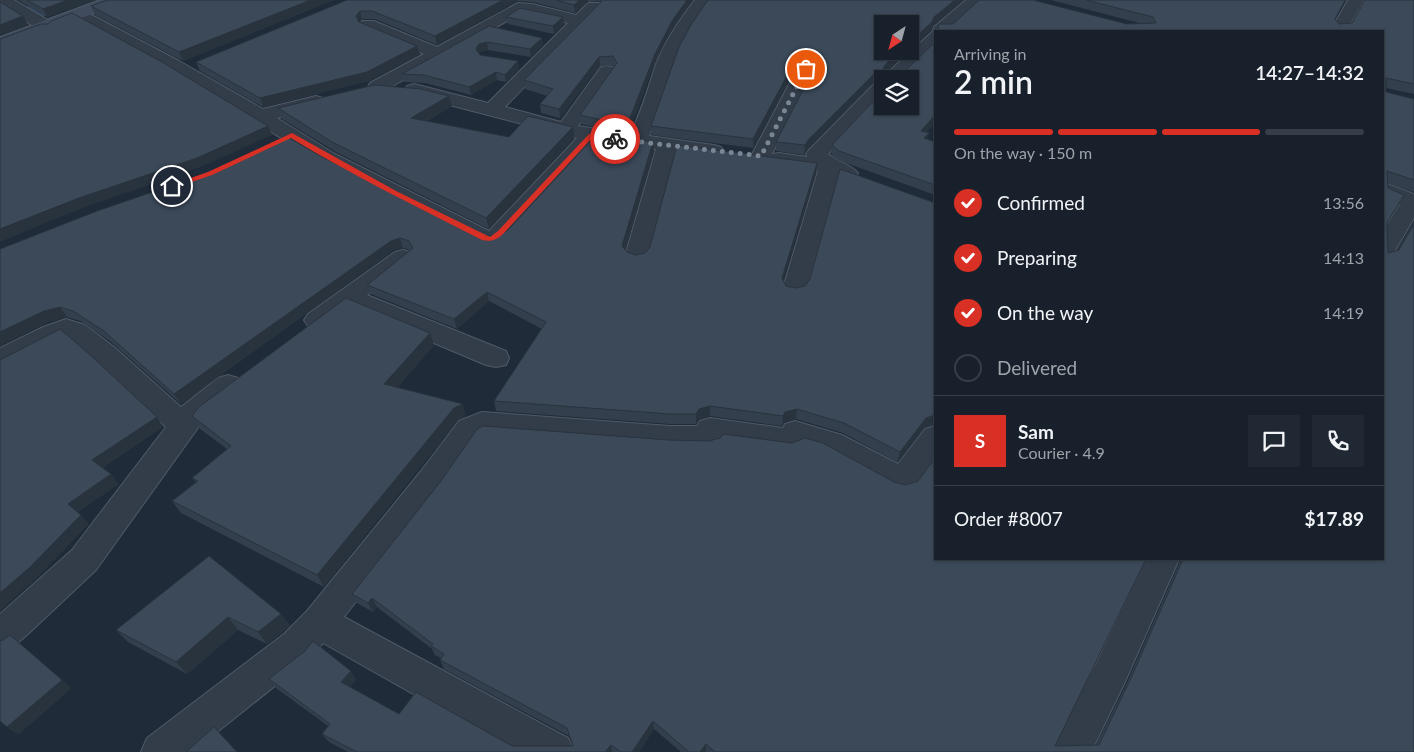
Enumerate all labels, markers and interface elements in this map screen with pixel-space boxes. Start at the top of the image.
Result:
north arrow [874,15,919,60]
map controls [874,15,919,115]
text: Arriving in [954,44,1027,63]
pin [785,48,827,90]
icon: bag [792,55,820,83]
text: 14:27–14:32 [1255,61,1364,84]
text: 2 min [954,62,1033,101]
button: layers [874,70,919,115]
courier [590,114,640,164]
icon: bike [601,125,629,153]
text: On the way · 150 m [954,143,1092,162]
pin [151,165,193,207]
icon: home [158,172,186,200]
icon: check [954,189,982,217]
text: Confirmed [997,191,1085,214]
text: 13:56 [1323,193,1364,212]
icon: check [954,244,982,272]
text: Preparing [997,246,1077,269]
text: 14:13 [1323,248,1364,267]
icon: check [954,299,982,327]
text: On the way [997,301,1093,324]
text: 14:19 [1323,303,1364,322]
text: Delivered [997,356,1077,379]
button: chat [1248,415,1300,467]
button: phone [1312,415,1364,467]
text: Sam [1018,420,1054,443]
text: S [975,429,985,452]
text: Courier · 4.9 [1018,443,1105,462]
text: Order #8007 [954,507,1063,530]
text: $17.89 [1304,507,1364,530]

